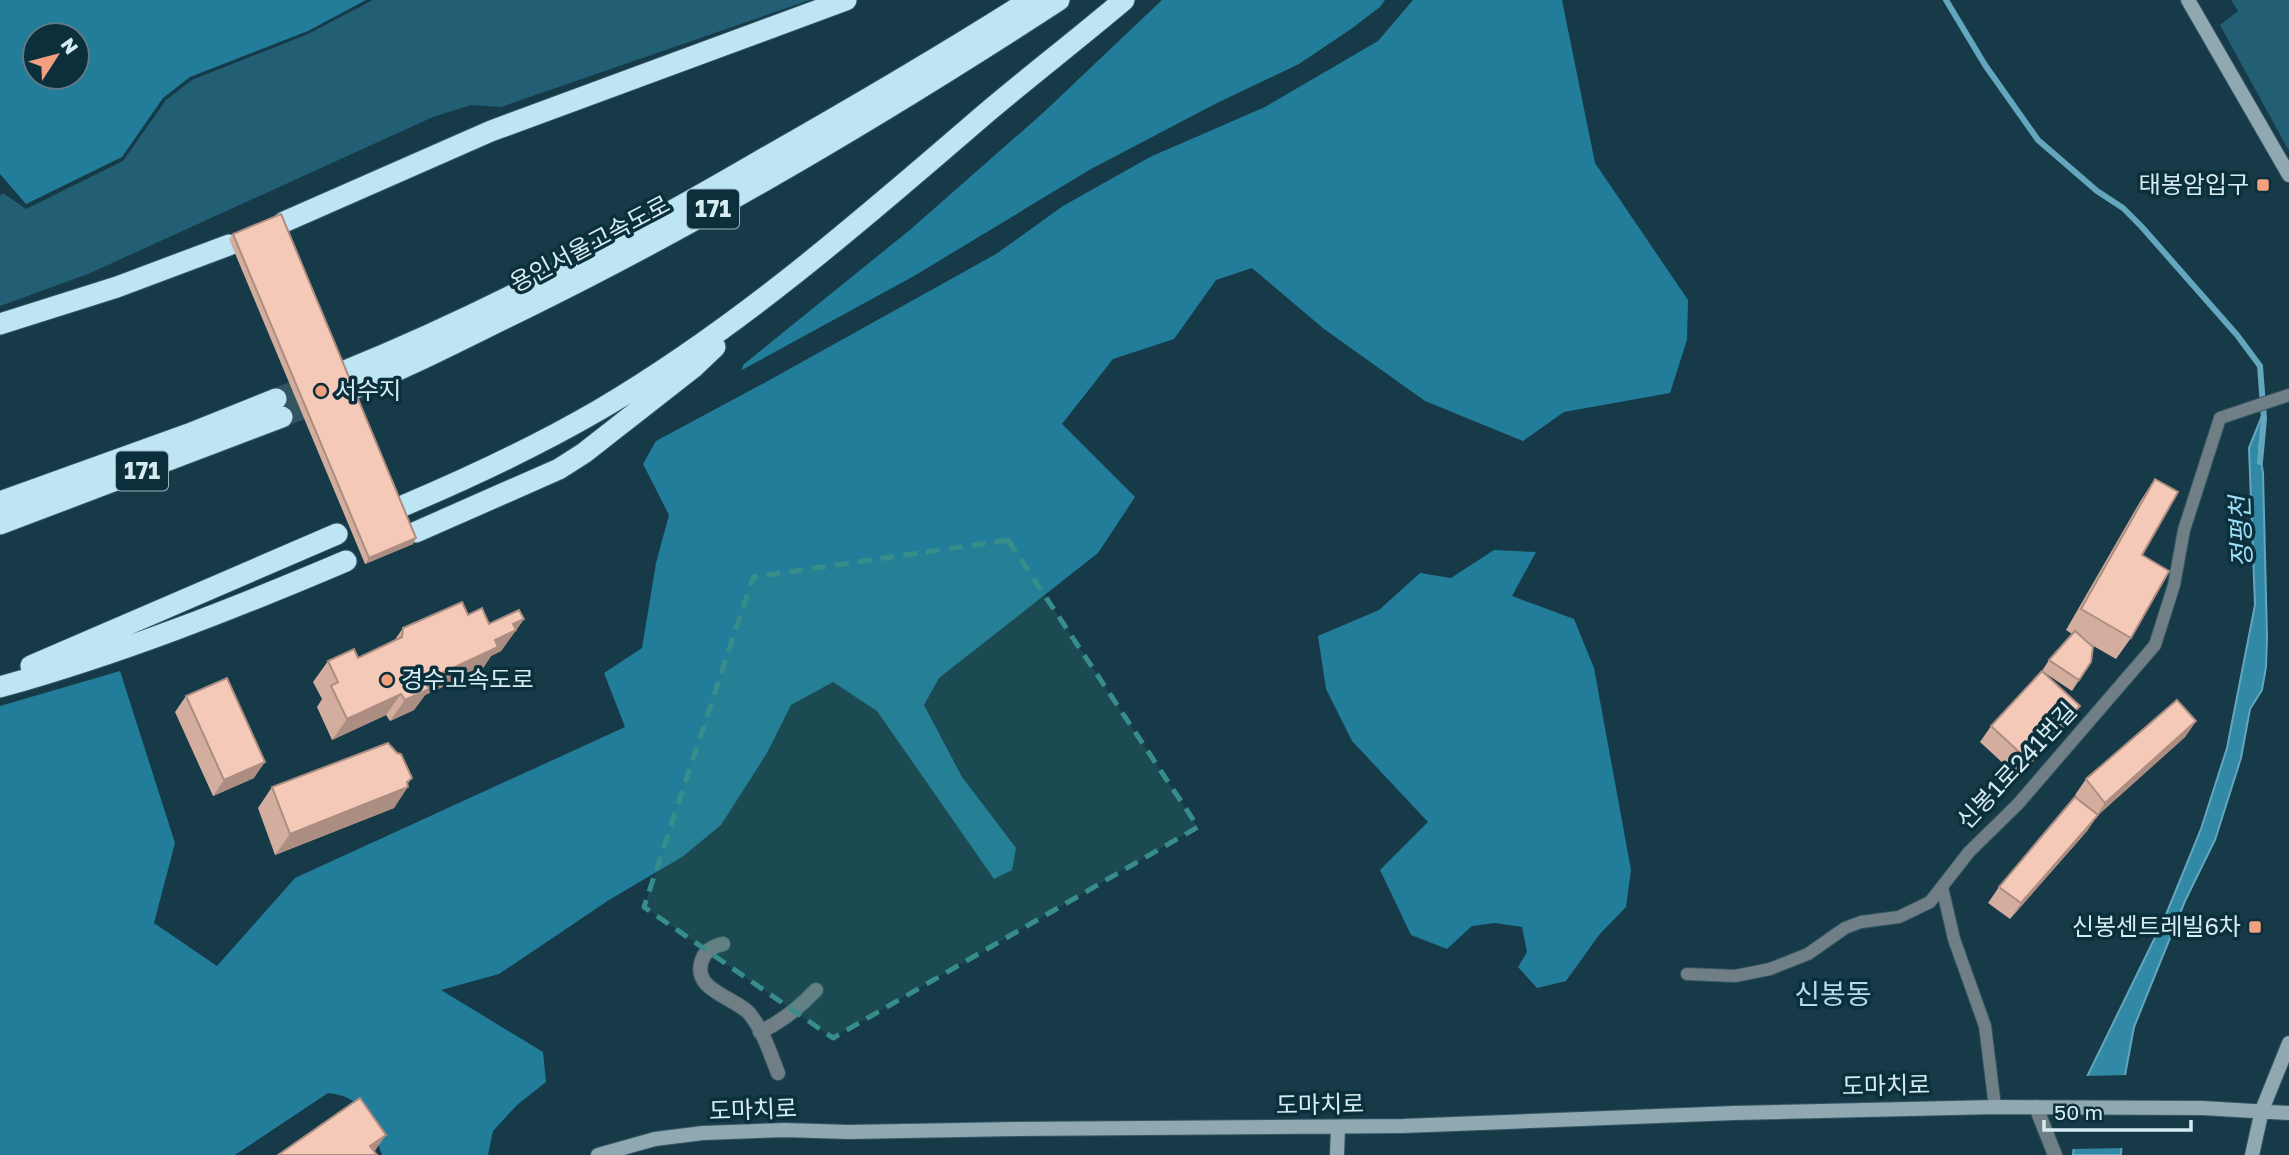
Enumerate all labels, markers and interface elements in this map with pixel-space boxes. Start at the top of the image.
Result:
north arrow [21,21,91,91]
text: N [57,33,84,58]
place label: 태봉암입구 [2139,169,2249,198]
marker: 태봉암입구 [2255,177,2271,193]
street label: 용인서울고속도로 [505,188,674,297]
road number: 171 [687,190,739,229]
place label: 서수지 [335,375,401,404]
marker: 서수지 [313,383,329,399]
road number: 171 [116,452,168,491]
water label: 정평천 [2224,493,2257,568]
place label: 경수고속도로 [401,664,533,693]
marker: 경수고속도로 [379,672,395,688]
street label: 신봉1로241번길 [1950,696,2082,834]
place label: 신봉센트레빌6차 [2072,911,2241,940]
marker: 신봉센트레빌6차 [2247,919,2263,935]
district label: 신봉동 [1794,977,1872,1010]
street label: 도마치로 [1842,1069,1930,1100]
street label: 도마치로 [1276,1088,1364,1119]
scale bar [2044,1088,2191,1132]
street label: 도마치로 [708,1092,798,1125]
text: 50 m [2054,1099,2103,1125]

